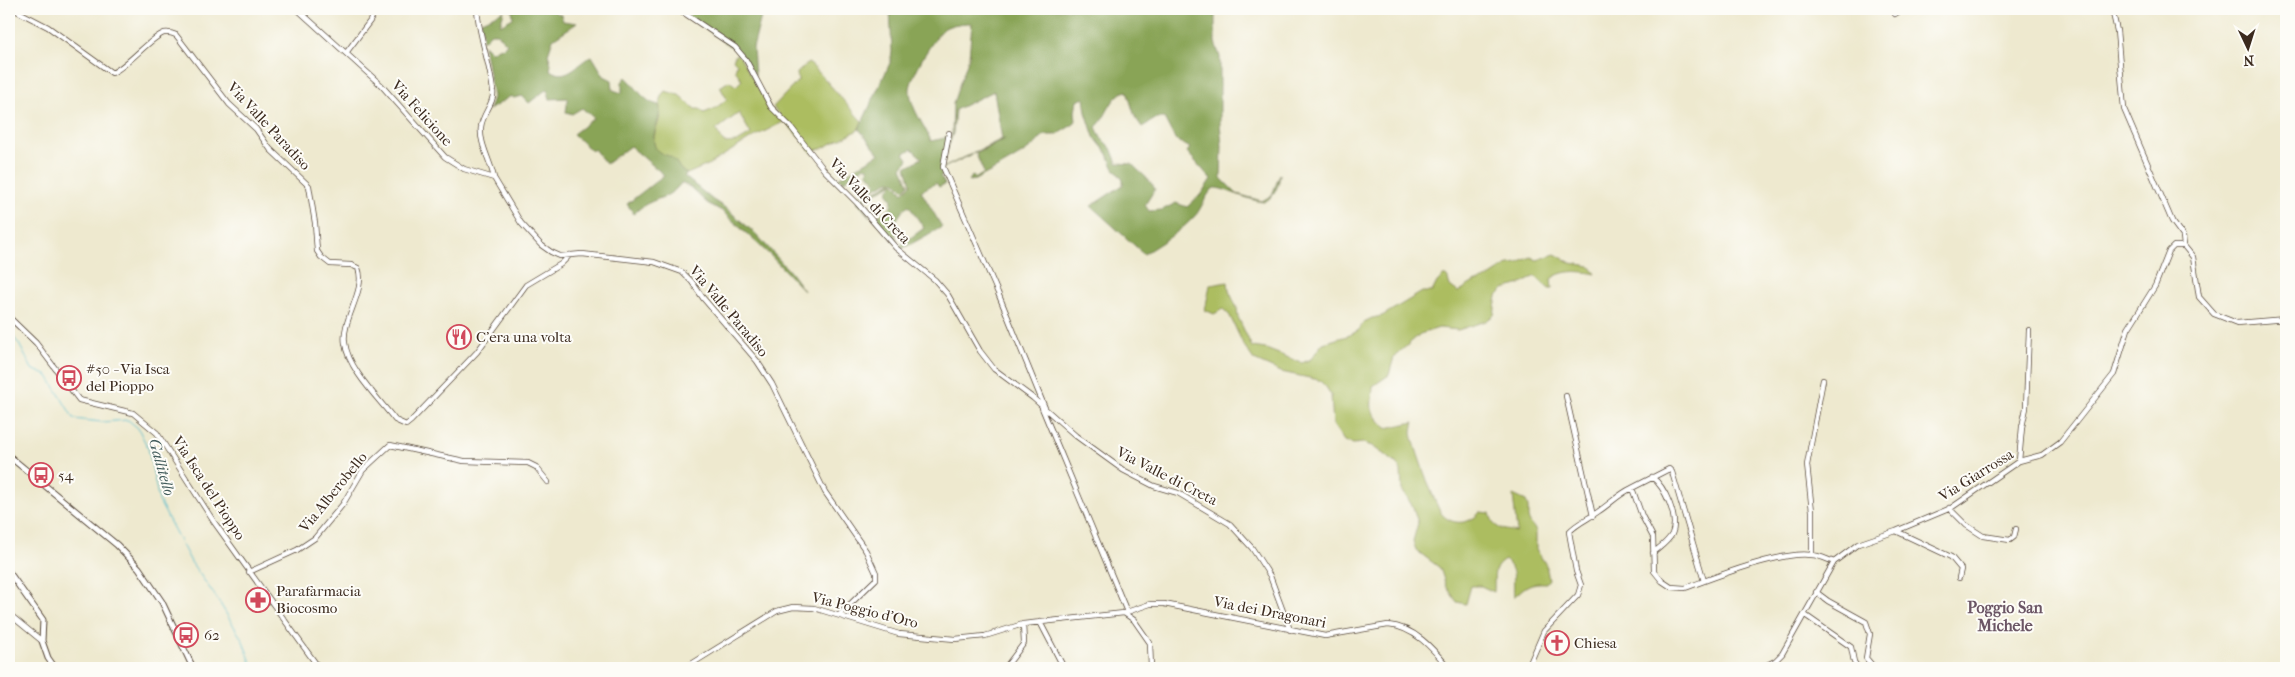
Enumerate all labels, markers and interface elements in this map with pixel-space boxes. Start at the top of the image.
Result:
north arrow [2222,22,2272,72]
text: N [2243,52,2255,69]
street label: Via Felicione [387,76,457,150]
street label: Via Valle Paradiso [223,78,315,174]
street label: Via Valle di Creta [825,154,915,248]
street label: Via Valle Paradiso [685,261,773,361]
restaurant icon: C'era una volta [446,324,472,350]
place label: C'era una volta [476,328,573,346]
place label: #50 - Via Isca del Pioppo [86,360,171,395]
bus stop icon: #50 - Via Isca del Pioppo [56,365,82,391]
street label: Via Isca del Pioppo [168,432,249,544]
water label: Gallitello [145,436,179,498]
street label: Via Valle di Creta [1113,442,1221,510]
street label: Via Giarrossa [1935,444,2018,506]
street label: Via Alberobello [294,448,371,537]
bus stop icon: 54 [28,462,54,488]
place label: 54 [58,466,74,484]
place label: Parafarmacia Biocosmo [276,582,362,617]
pharmacy icon: Parafarmacia Biocosmo [245,587,271,613]
street label: Via Poggio d'Oro [809,588,920,632]
street label: Via dei Dragonari [1211,592,1328,632]
district label: Poggio San Michele [1967,598,2044,635]
bus stop icon: 62 [173,622,199,648]
place label: 62 [204,626,220,644]
church icon: Chiesa [1544,630,1570,656]
place label: Chiesa [1574,634,1618,652]

